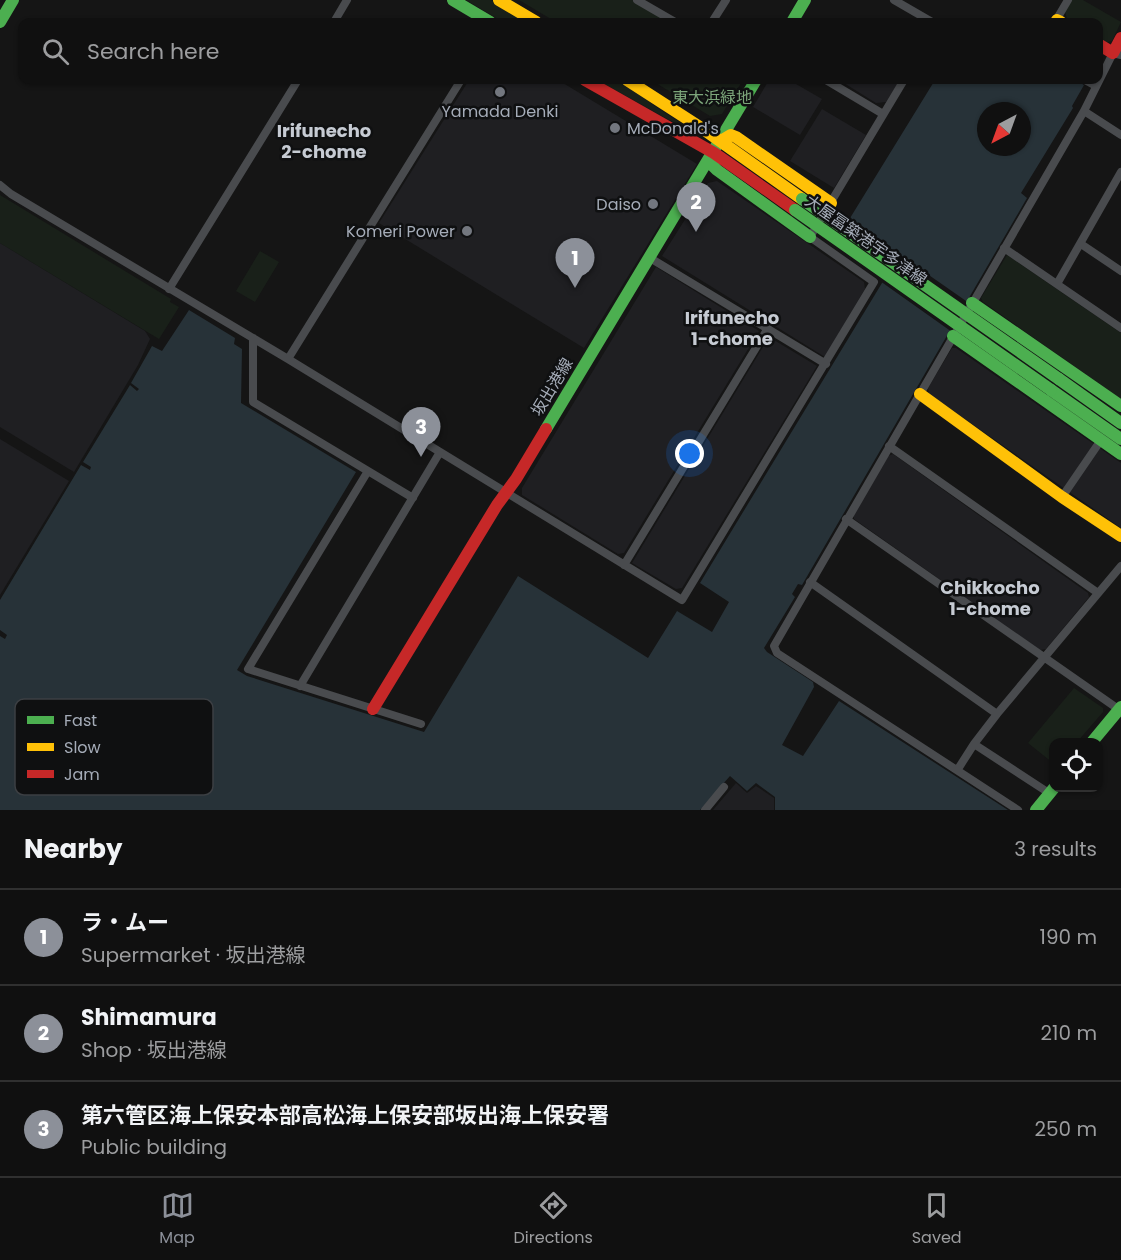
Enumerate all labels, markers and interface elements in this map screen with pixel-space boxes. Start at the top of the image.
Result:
search box [18,18,1103,84]
icon: search [39,35,72,68]
text: Search here [87,36,220,67]
marker: Yamada Denki [493,85,507,99]
park label: 東大浜緑地 [672,86,752,109]
place label: Yamada Denki [441,100,559,123]
north arrow [977,102,1031,156]
place label: McDonald's [627,117,719,140]
district label: Irifunecho 2-chome [277,118,371,164]
marker: McDonald's [608,121,622,135]
pin: 2 [676,182,716,232]
street label: 大屋冨築港宇多津線 [800,189,932,291]
place label: Daiso [596,193,641,216]
marker: Daiso [646,197,660,211]
place label: Komeri Power [346,220,455,243]
marker: Komeri Power [460,224,474,238]
pin: 1 [556,238,594,288]
district label: Irifunecho 1-chome [685,305,779,351]
street label: 坂出港線 [526,354,578,420]
pin: 3 [402,408,440,457]
your location [675,439,704,468]
district label: Chikkocho 1-chome [940,575,1040,621]
legend [15,699,213,795]
text: Fast [64,709,97,732]
text: Slow [64,736,101,759]
map controls [1049,738,1103,792]
button: locate [1049,738,1103,792]
text: Jam [64,763,100,786]
text: Nearby [24,831,122,867]
text: 3 results [1014,835,1097,863]
text: ラ・ムー [81,907,169,938]
text: 1 [40,923,47,951]
text: 190 m [1040,923,1097,951]
text: Supermarket · 坂出港線 [81,941,305,969]
text: Shimamura [81,1002,217,1033]
text: 2 [38,1019,49,1047]
text: 210 m [1041,1019,1097,1047]
text: Shop · 坂出港線 [81,1036,227,1064]
text: 第六管区海上保安本部高松海上保安部坂出海上保安署 [81,1100,609,1131]
text: 3 [37,1115,50,1143]
text: 250 m [1034,1115,1097,1143]
text: Public building [81,1133,227,1161]
tab: Map [159,1189,195,1250]
tab: Directions [514,1189,593,1250]
tab: Saved [912,1189,962,1250]

